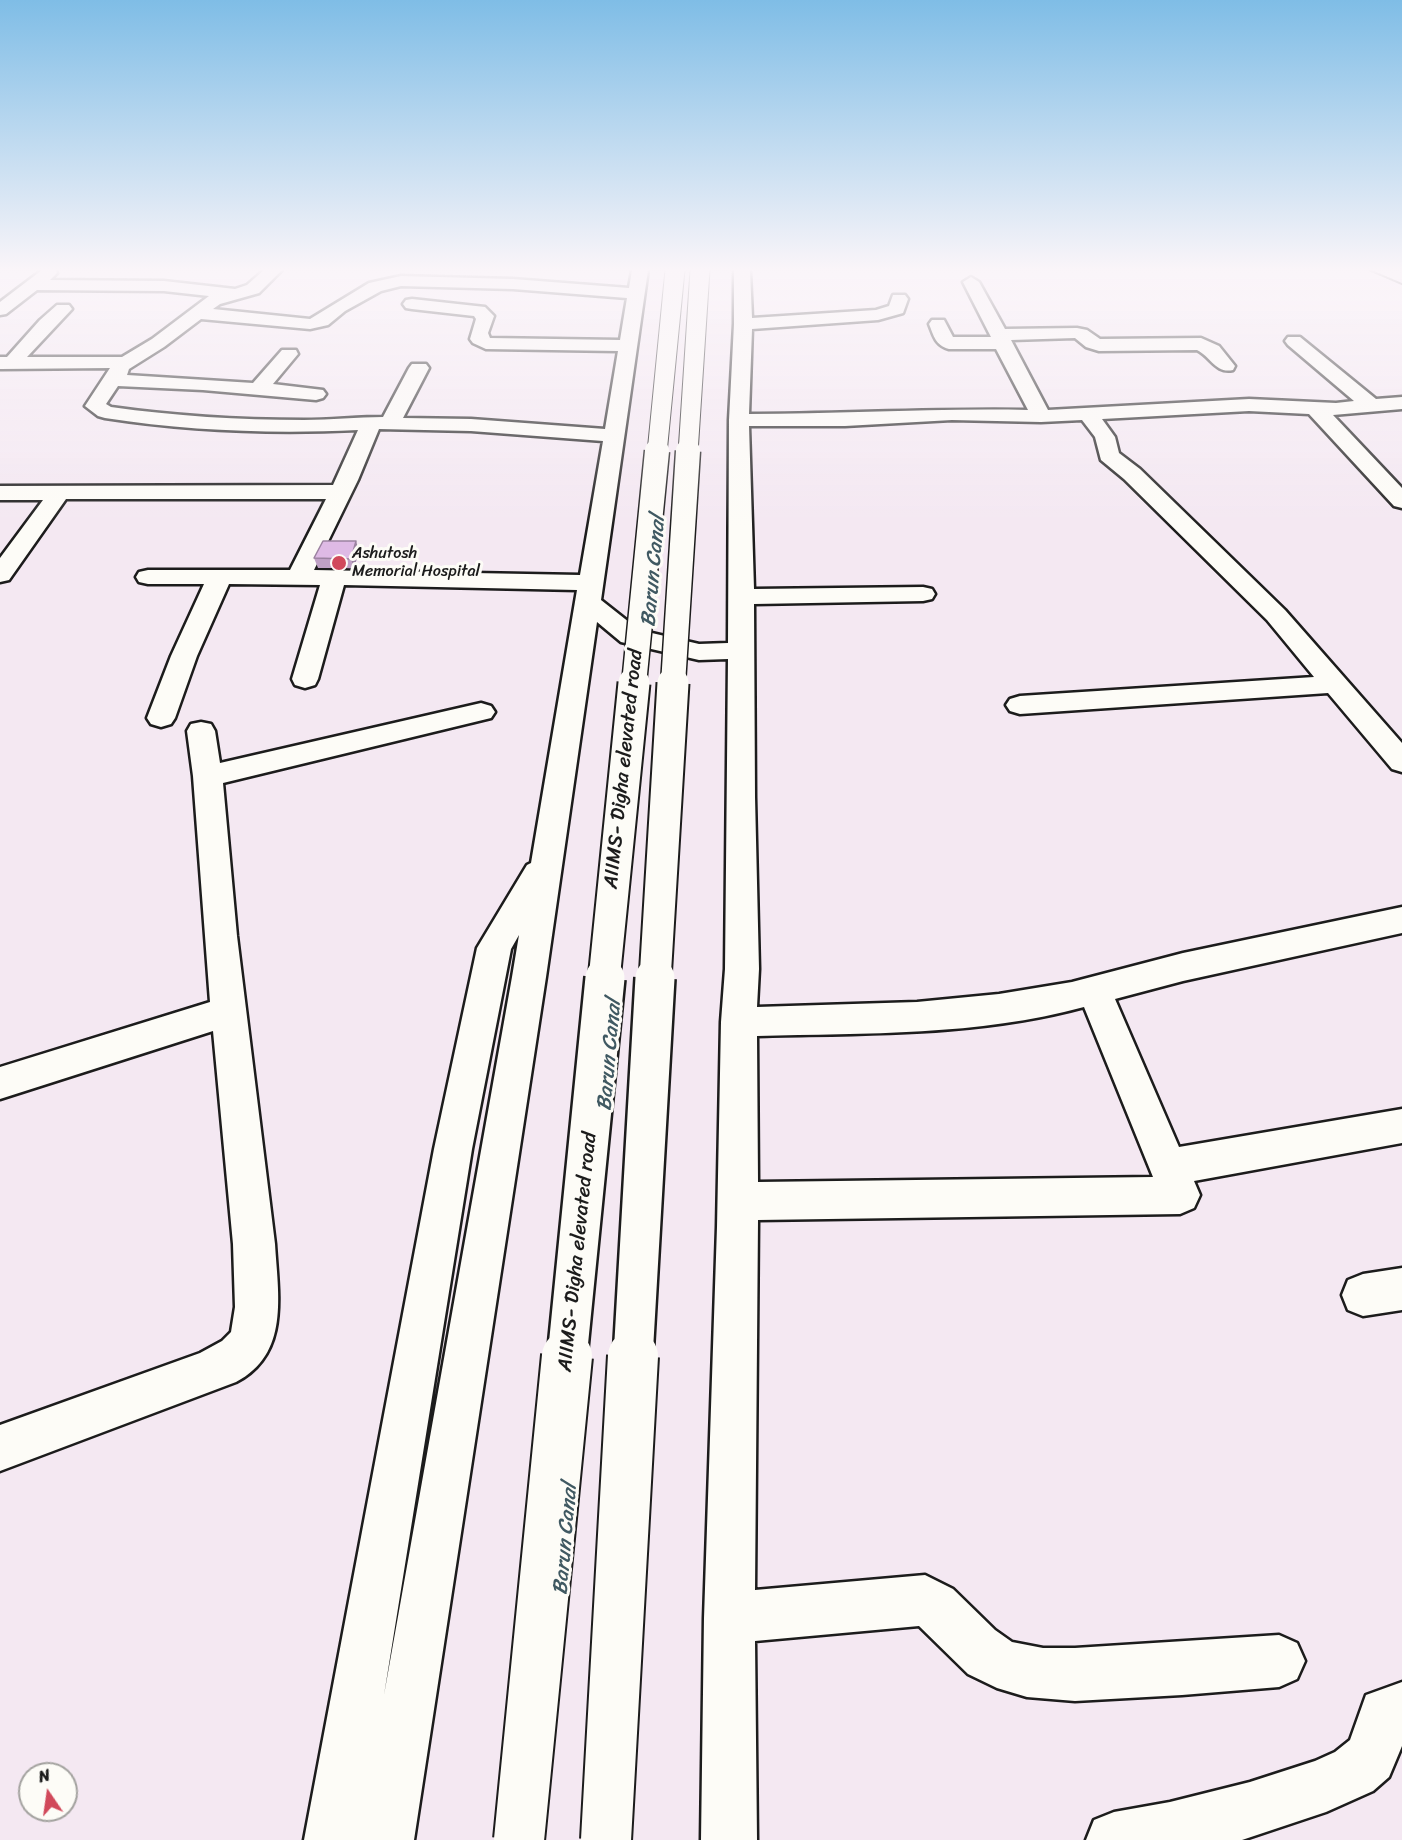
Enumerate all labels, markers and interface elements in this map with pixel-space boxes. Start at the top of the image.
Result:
water label: Barun Canal [637,514,671,628]
place label: Ashutosh Memorial Hospital [352,544,480,582]
marker: Ashutosh Memorial Hospital [330,554,348,572]
street label: AIIMS- Digha elevated road [599,648,649,890]
water label: Barun Canal [593,998,627,1112]
street label: AIIMS- Digha elevated road [553,1131,603,1373]
water label: Barun Canal [549,1482,583,1596]
text: N [36,1761,53,1791]
north arrow [18,1762,78,1822]

